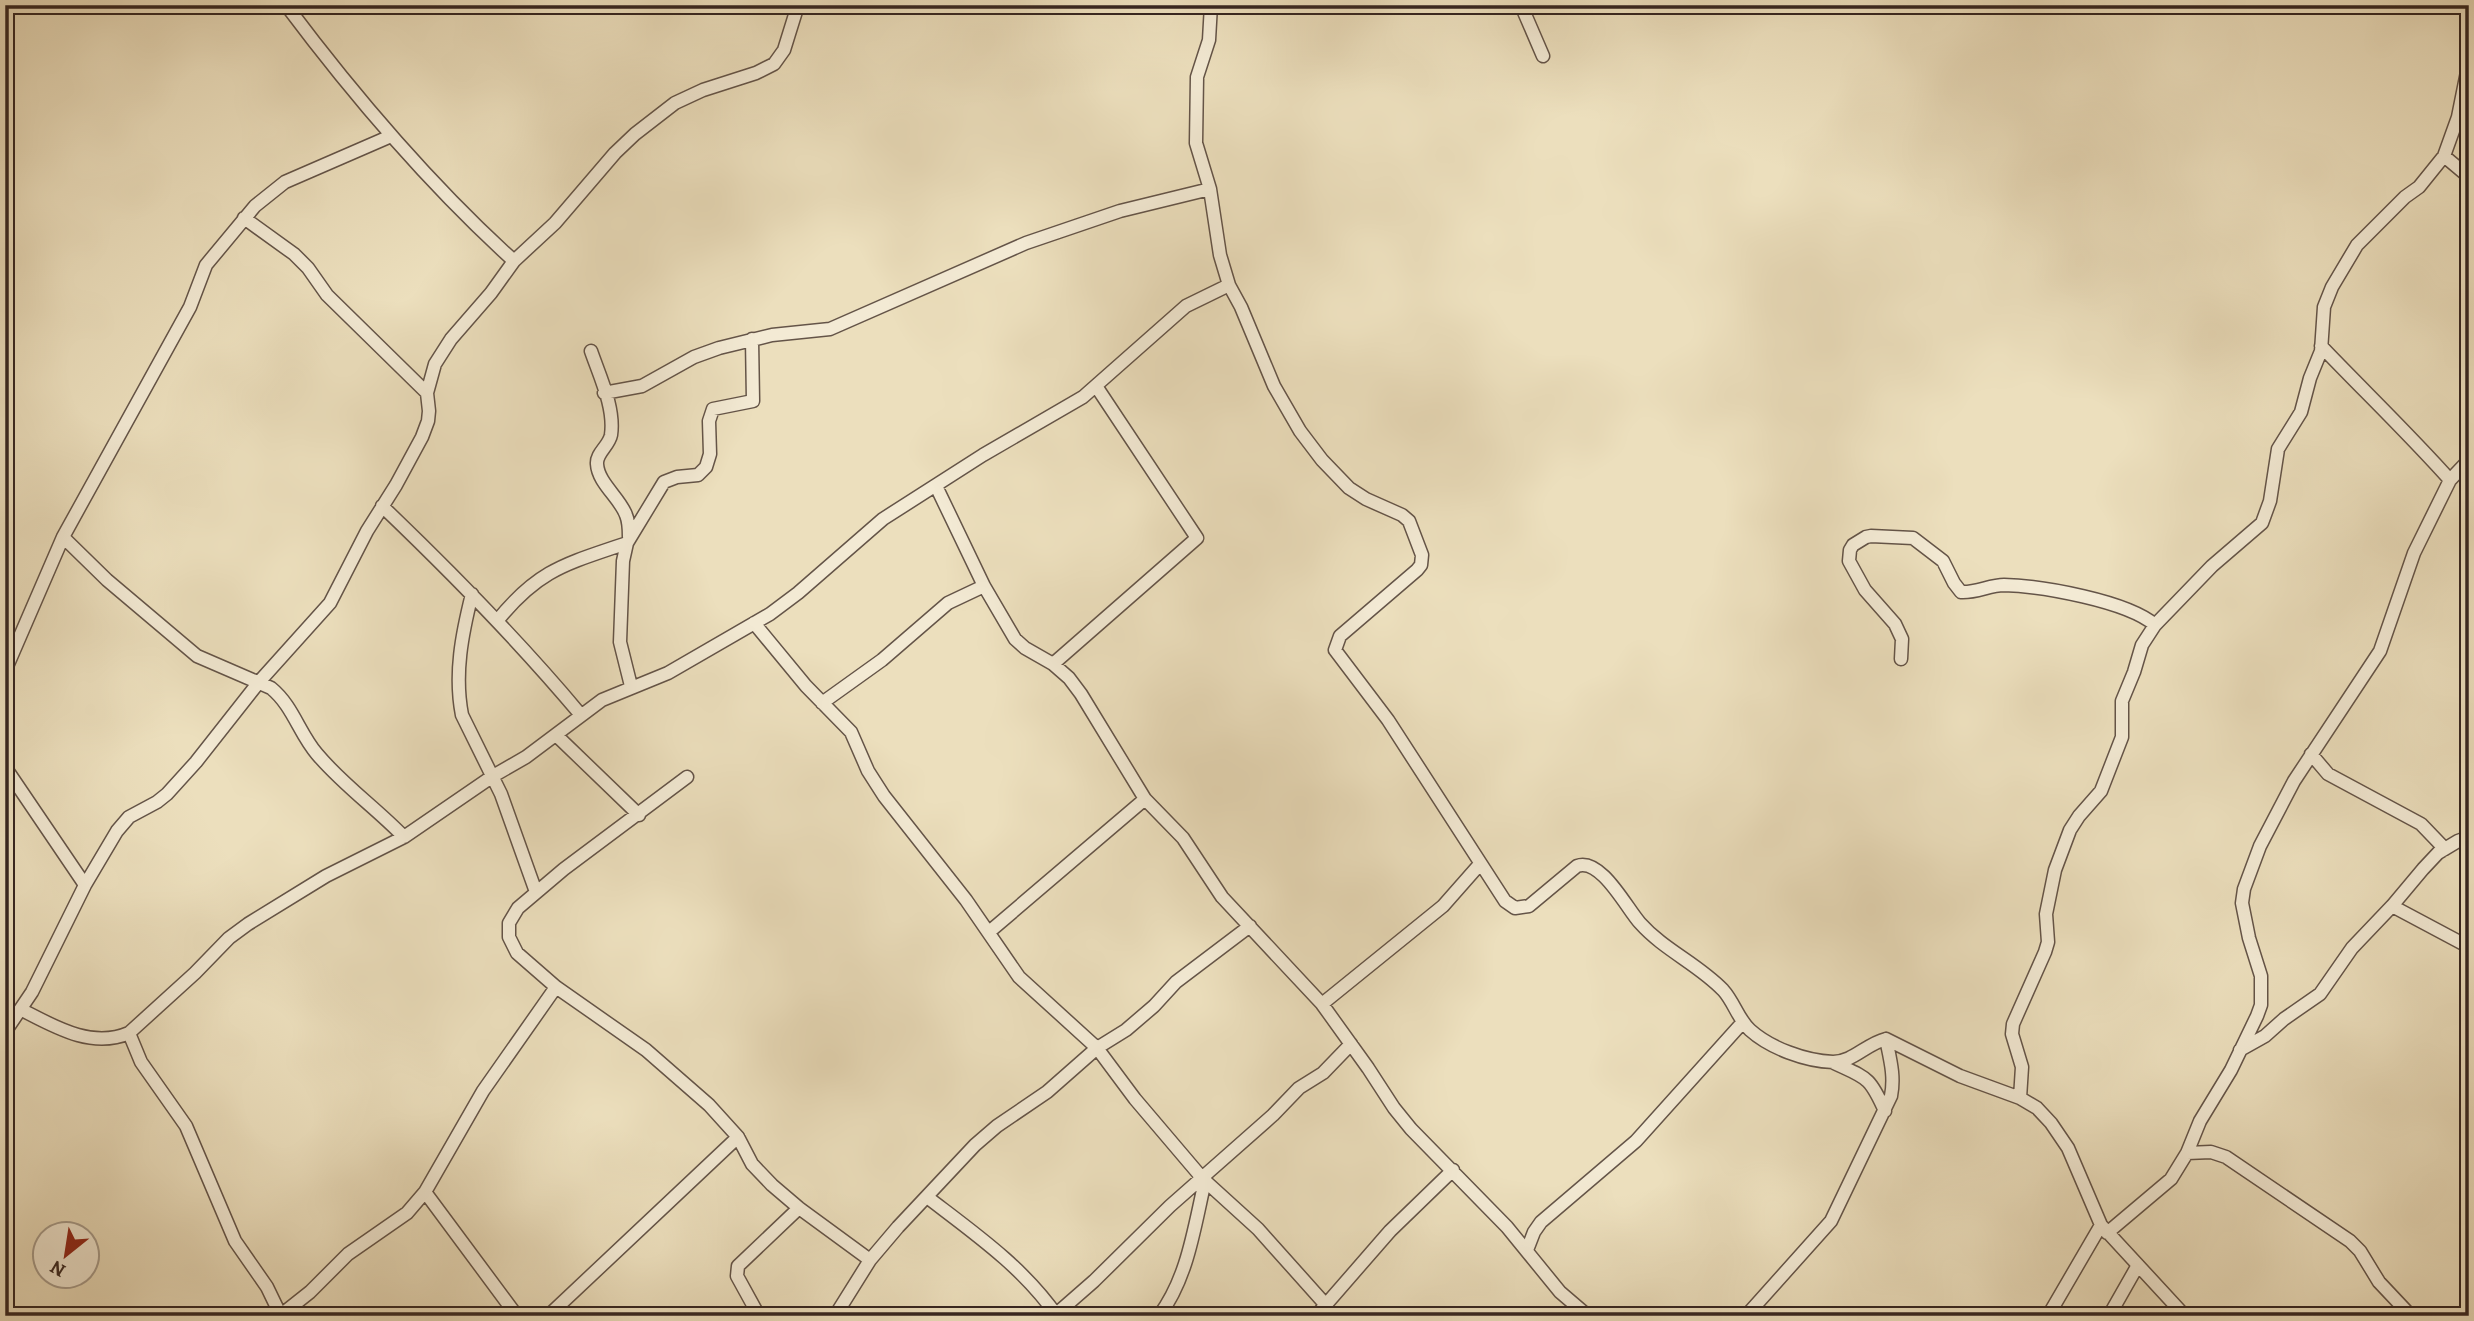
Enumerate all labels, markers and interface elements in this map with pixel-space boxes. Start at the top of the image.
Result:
north arrow [32,1220,102,1290]
text: N [45,1254,70,1284]

